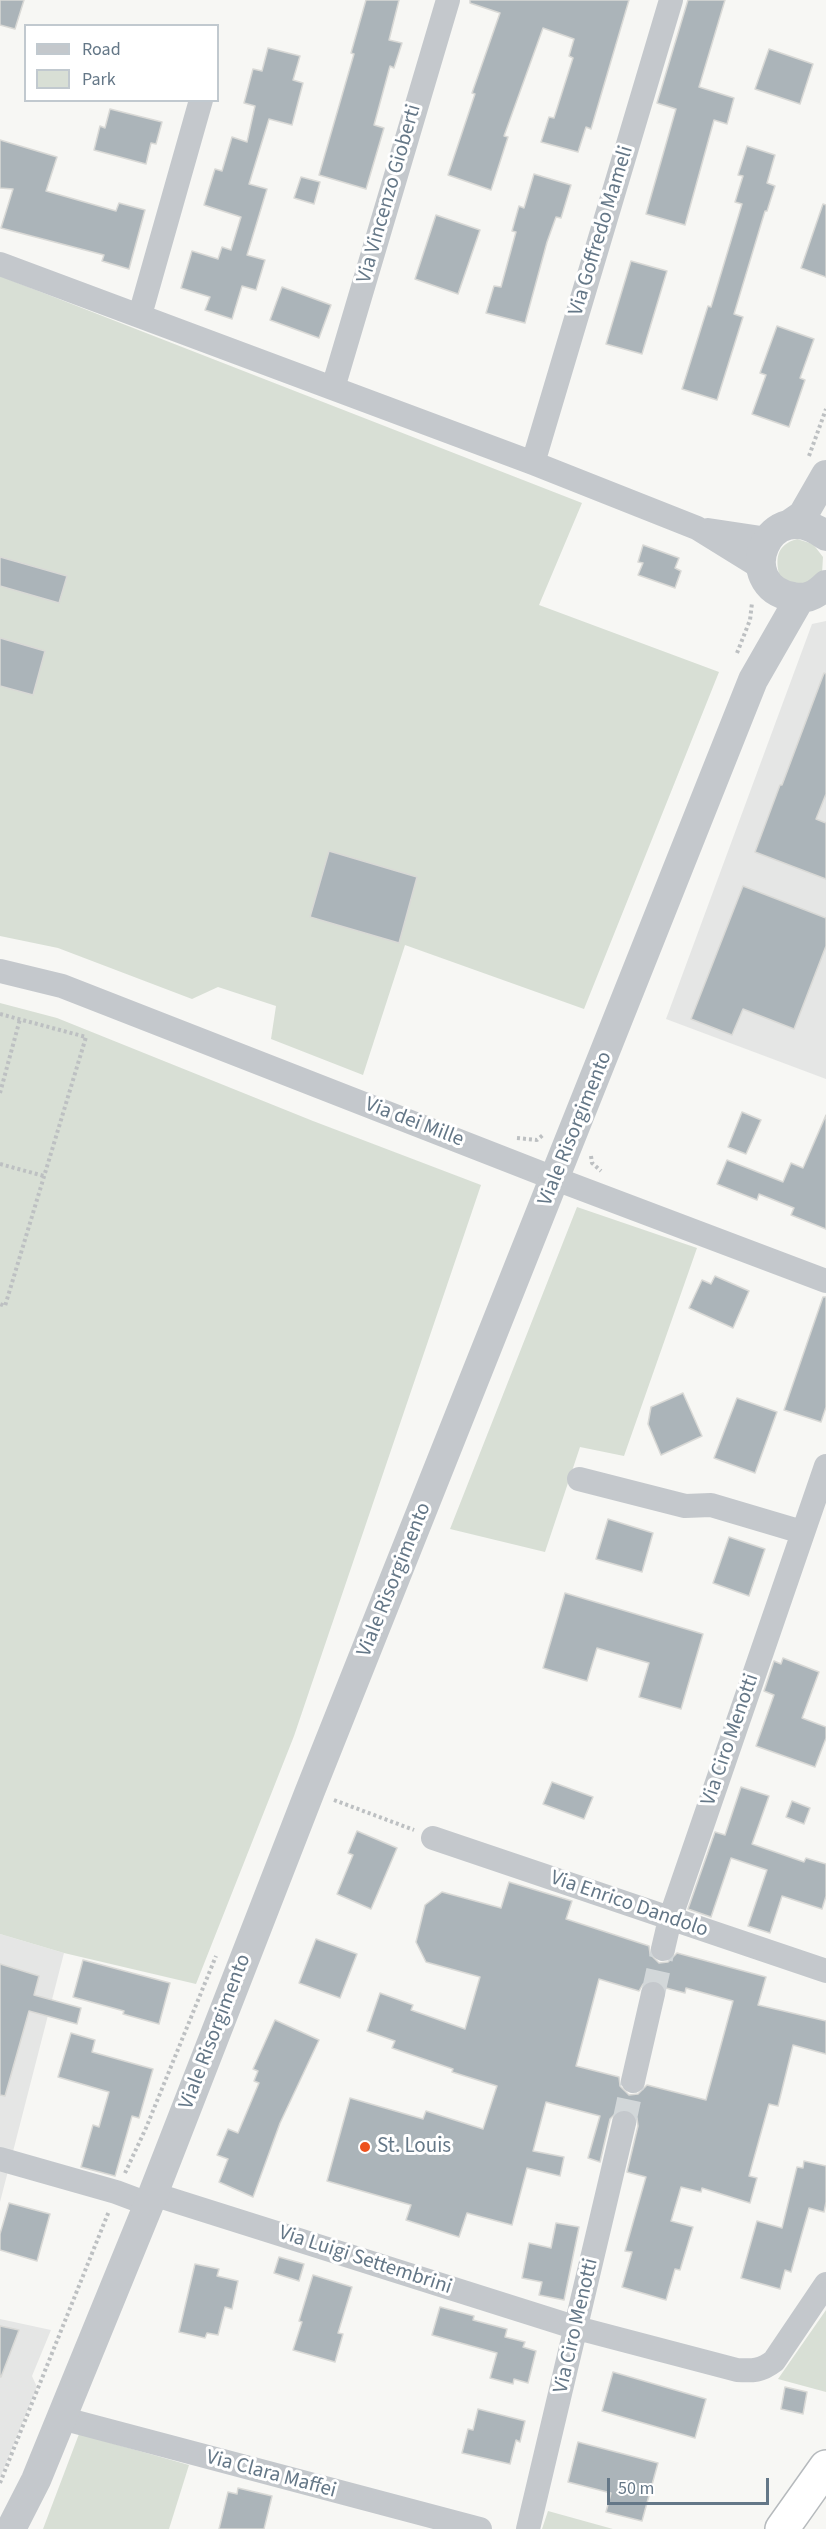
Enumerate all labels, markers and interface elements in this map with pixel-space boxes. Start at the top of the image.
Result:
legend [24,24,219,102]
text: Road [82,37,121,62]
text: Park [82,67,116,92]
street label: Via Vincenzo Gioberti [352,102,428,286]
street label: Via Goffredo Mameli [564,143,640,319]
street label: Viale Risorgimento [534,1048,618,1210]
street label: Via dei Mille [361,1093,467,1153]
street label: Viale Risorgimento [353,1499,437,1661]
street label: Via Ciro Menotti [697,1671,765,1809]
street label: Via Enrico Dandolo [547,1866,711,1944]
street label: Viale Risorgimento [175,1951,257,2113]
place label: St. Louis [377,2134,451,2160]
marker: St. Louis [358,2140,372,2154]
street label: Via Luigi Settembrini [275,2221,455,2301]
street label: Via Ciro Menotti [549,2256,605,2396]
street label: Via Clara Maffei [203,2446,339,2504]
scale bar [610,2466,772,2504]
text: 50 m [618,2476,654,2501]

